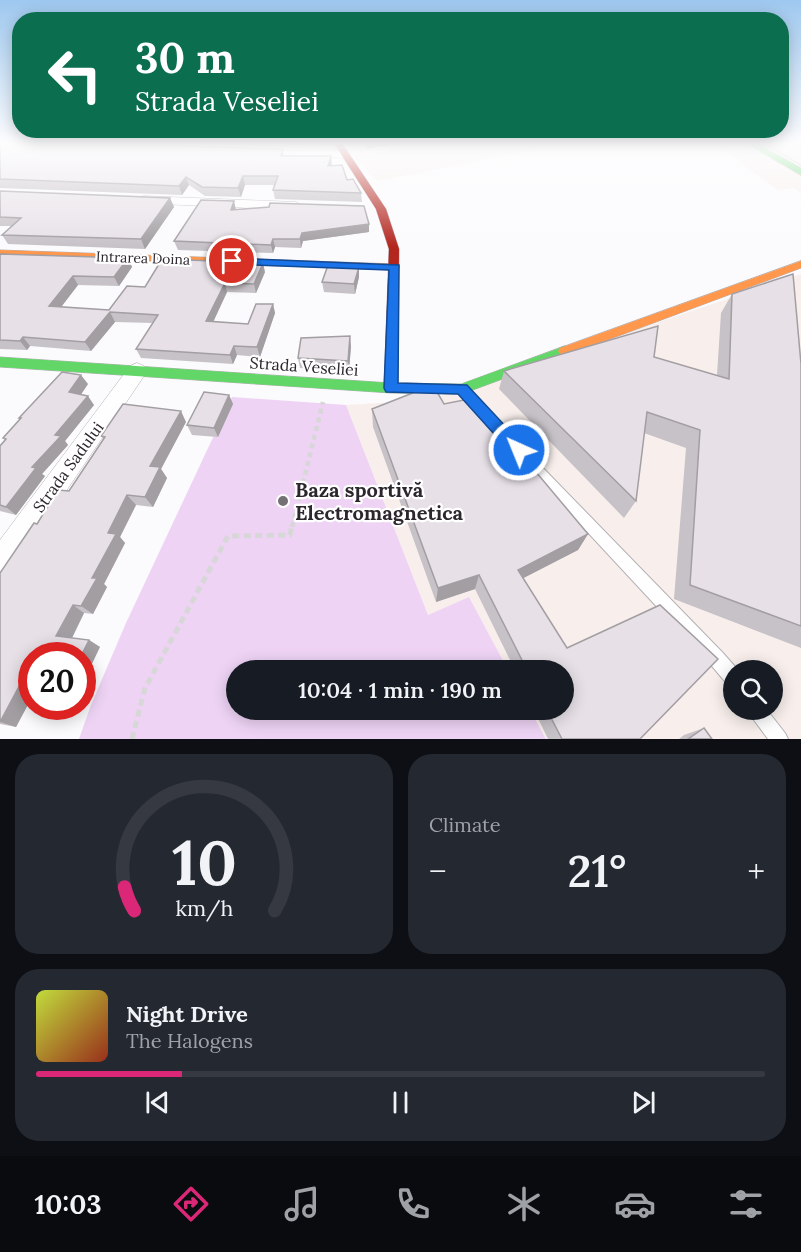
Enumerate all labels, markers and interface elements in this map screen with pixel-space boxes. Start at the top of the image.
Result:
text: 30 m [135,31,235,85]
icon: left [36,36,114,114]
text: Strada Veseliei [135,84,319,118]
pin [206,235,257,286]
icon: arrive [215,244,248,277]
street label: Intrarea Doina [96,247,190,269]
street label: Strada Veseliei [249,352,359,380]
street label: Strada Sadului [28,418,108,516]
position arrow [487,418,551,482]
place label: Baza sportivă Electromagnetica [295,477,464,525]
marker: Baza sportivă Electromagnetica [276,494,290,508]
speed limit sign: 20 [18,642,96,720]
map controls [723,660,783,720]
button: search [723,660,783,720]
text: 10:04 · 1 min · 190 m [298,676,502,704]
text: Climate [429,812,501,837]
text: 10 [171,822,237,902]
text: 21° [567,842,627,899]
text: − [429,850,447,892]
text: + [747,850,765,892]
text: km/h [175,894,233,922]
text: Night Drive [126,1000,248,1028]
text: The Halogens [126,1028,253,1053]
icon: previous [141,1086,174,1119]
icon: pause [384,1086,417,1119]
icon: next [627,1086,660,1119]
icon: directions [170,1183,212,1225]
icon: music [281,1183,323,1225]
icon: phone [392,1183,434,1225]
icon: climate [503,1183,545,1225]
icon: car [614,1183,656,1225]
icon: filters [725,1183,767,1225]
text: 10:03 [34,1187,102,1221]

